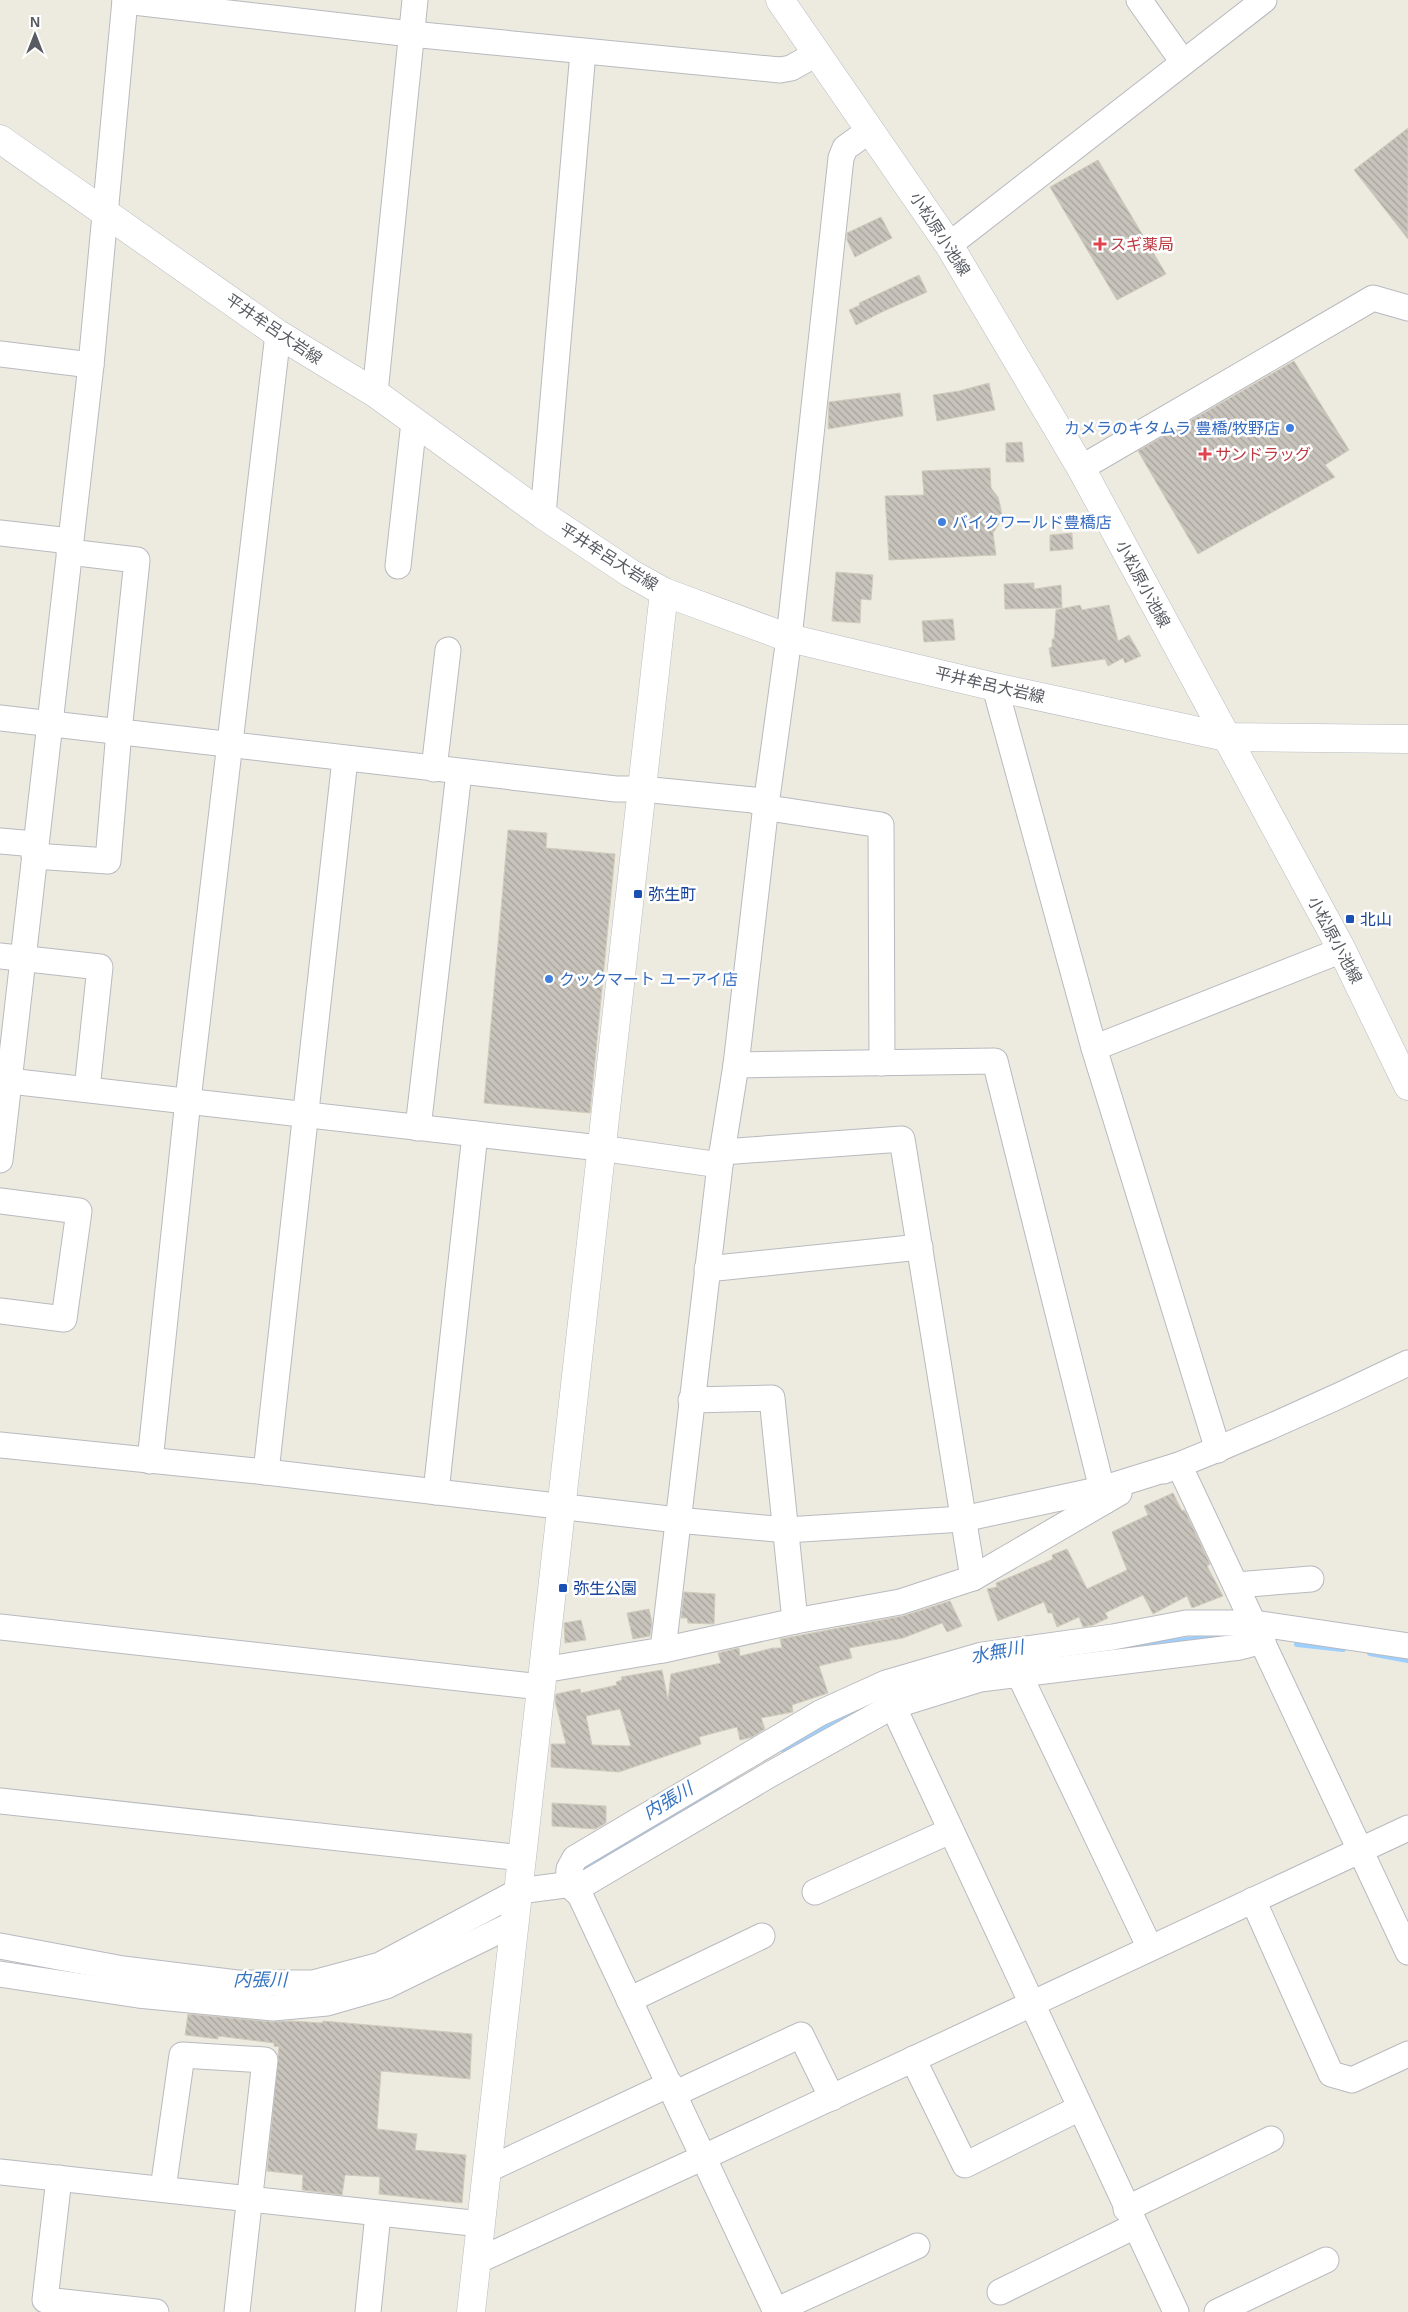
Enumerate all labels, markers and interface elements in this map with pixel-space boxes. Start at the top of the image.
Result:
north arrow [10,10,60,60]
text: N [30,14,40,30]
street label: 小松原小池線 [907,189,973,279]
place label: スギ薬局 [1110,236,1174,253]
marker: スギ薬局 [1094,238,1106,250]
street label: 平井牟呂大岩線 [223,291,325,367]
place label: カメラのキタムラ 豊橋/牧野店 [1064,420,1280,437]
marker: カメラのキタムラ 豊橋/牧野店 [1284,422,1296,434]
place label: サンドラッグ [1215,446,1311,463]
marker: サンドラッグ [1199,448,1211,460]
place label: バイクワールド豊橋店 [952,514,1112,531]
marker: バイクワールド豊橋店 [936,516,948,528]
street label: 平井牟呂大岩線 [557,520,661,594]
street label: 小松原小池線 [1113,538,1173,630]
street label: 平井牟呂大岩線 [934,664,1046,706]
place label: 弥生町 [648,886,696,903]
marker: 弥生町 [632,888,644,900]
street label: 小松原小池線 [1305,894,1365,986]
place label: 北山 [1360,911,1392,928]
marker: 北山 [1344,913,1356,925]
place label: クックマート ユーアイ店 [559,971,738,988]
marker: クックマート ユーアイ店 [543,973,555,985]
place label: 弥生公園 [573,1580,637,1597]
marker: 弥生公園 [557,1582,569,1594]
water label: 水無川 [969,1637,1027,1667]
water label: 内張川 [640,1777,698,1823]
water label: 内張川 [233,1970,289,1990]

